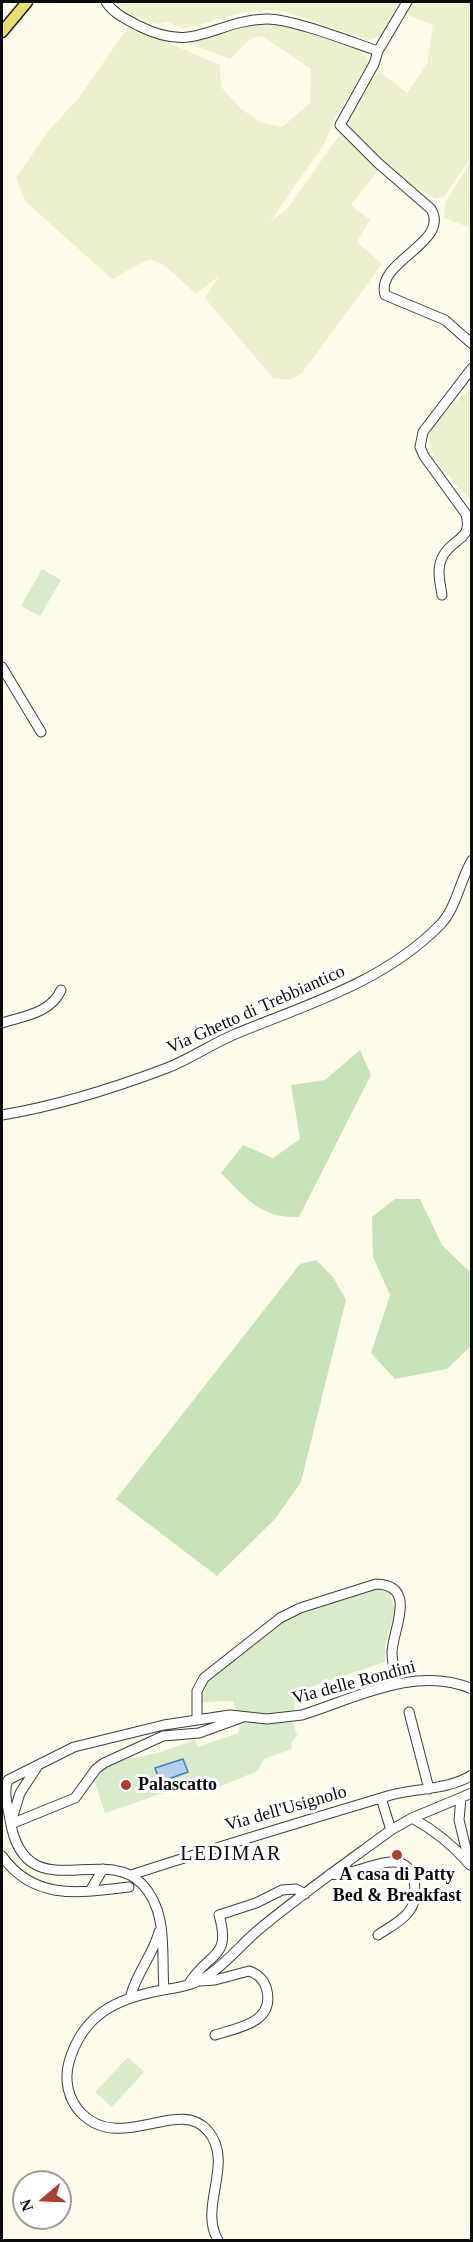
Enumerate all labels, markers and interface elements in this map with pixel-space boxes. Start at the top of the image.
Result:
street label: Via Ghetto di Trebbiantico [164,961,348,1059]
street label: Via delle Rondini [290,1656,418,1710]
place label: Palascatto [138,1774,217,1796]
marker: Palascatto [119,1778,133,1792]
street label: Via dell'Usignolo [223,1781,349,1837]
district label: LEDIMAR [180,1843,282,1867]
marker: A casa di Patty Bed & Breakfast [390,1848,404,1862]
place label: A casa di Patty Bed & Breakfast [333,1864,461,1906]
north arrow [12,2170,72,2230]
text: N [16,2197,36,2214]

